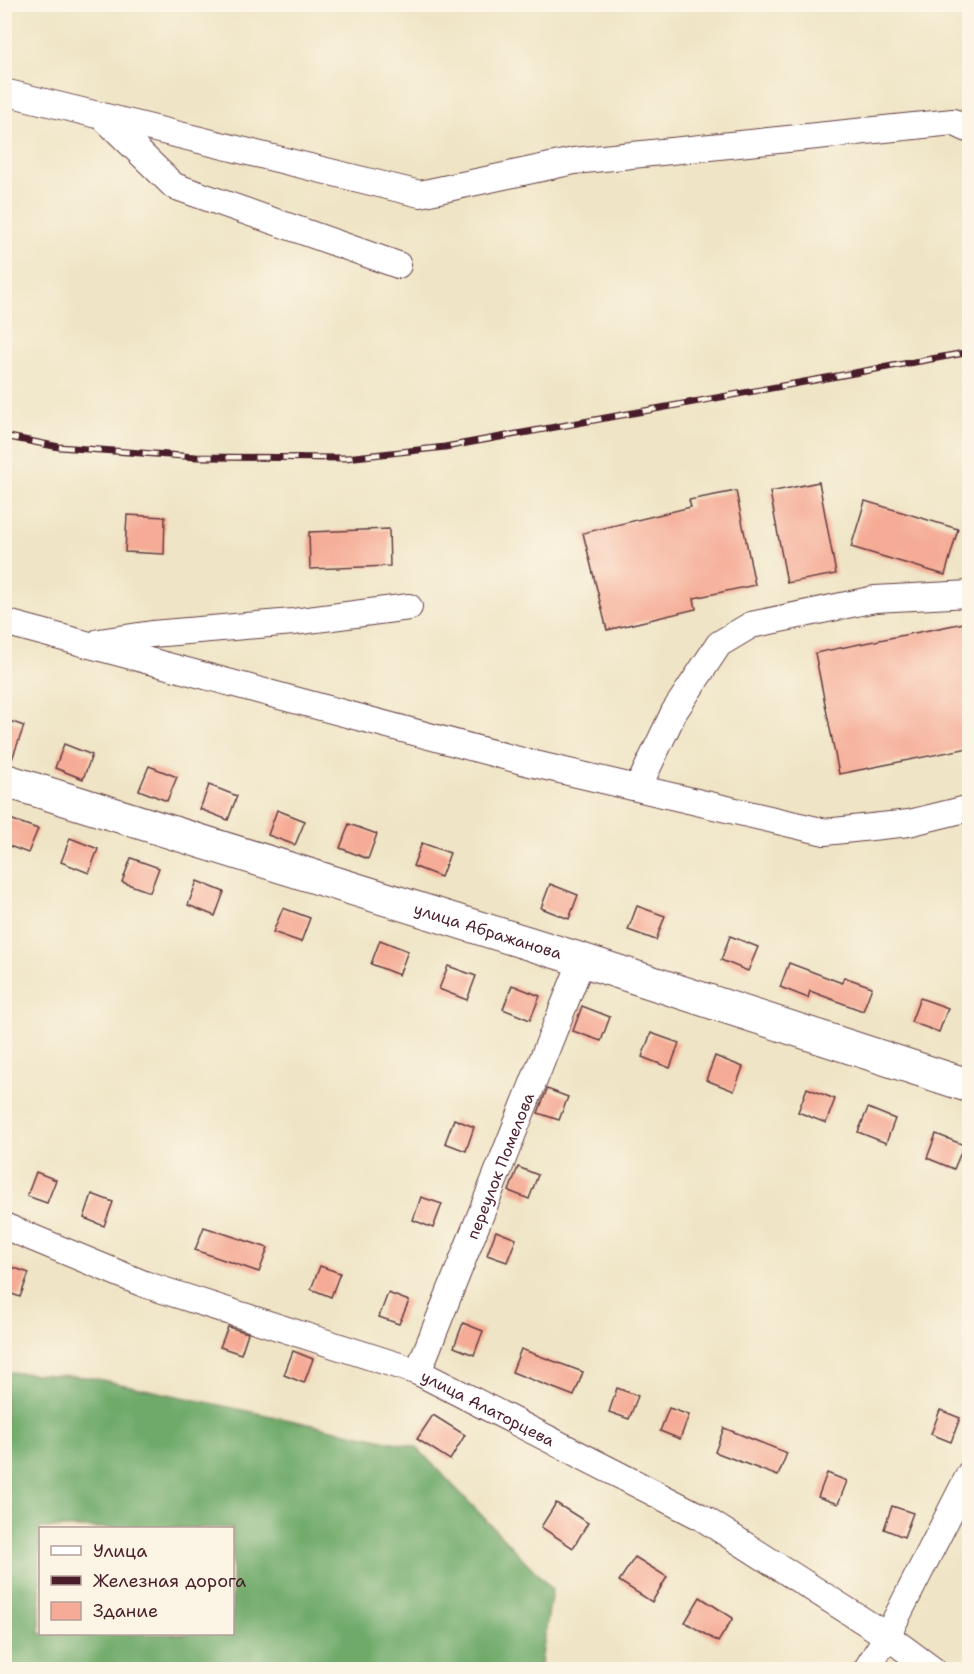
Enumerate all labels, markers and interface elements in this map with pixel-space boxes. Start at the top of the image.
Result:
street label: улица Абражанова [411,898,565,964]
street label: переулок Помелова [462,1089,539,1242]
street label: улица Алаторцева [417,1365,558,1451]
legend [39,1527,234,1635]
text: Улица [93,1539,147,1563]
text: Железная дорога [93,1569,246,1593]
text: Здание [93,1599,158,1623]

